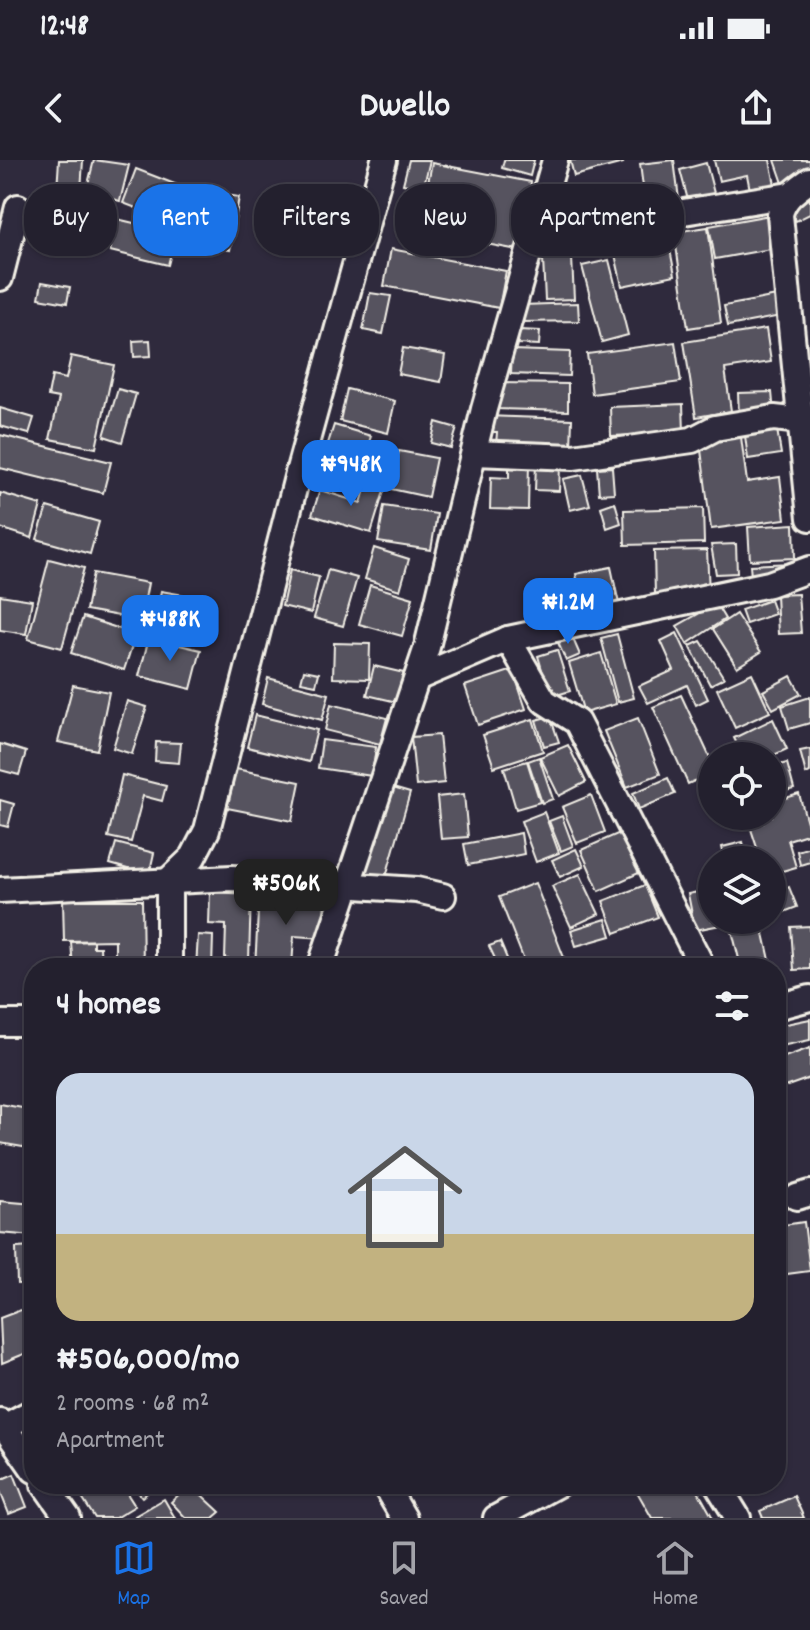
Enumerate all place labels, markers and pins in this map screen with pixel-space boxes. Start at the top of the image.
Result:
pin: ₦948K [295,440,407,508]
pin: ₦1.2M [512,578,624,646]
pin: ₦488K [114,595,226,663]
pin: ₦506K [230,859,342,927]

